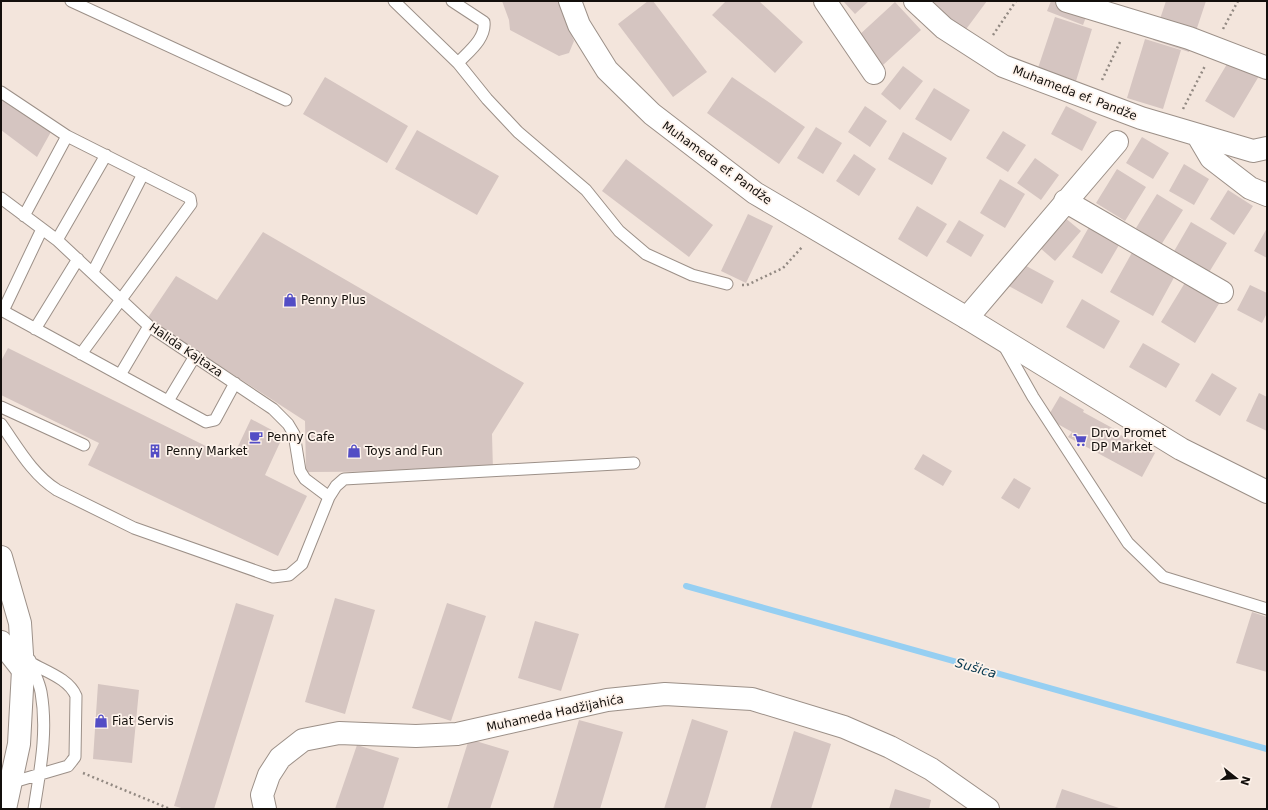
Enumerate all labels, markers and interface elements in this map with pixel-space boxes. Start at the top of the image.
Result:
street label: Muhameda ef. Pandže [1011,63,1139,123]
street label: Muhameda ef. Pandže [659,119,775,207]
shop icon: Penny Plus [282,292,298,308]
place label: Penny Plus [301,293,366,307]
street label: Halida Kajtaza [146,320,226,380]
place label: Drvo Promet DP Market [1091,426,1167,454]
cafe icon: Penny Cafe [248,429,264,445]
place label: Penny Cafe [267,430,335,444]
supermarket icon: Drvo Promet DP Market [1072,432,1088,448]
building icon: Penny Market [147,443,163,459]
shop icon: Toys and Fun [346,443,362,459]
place label: Penny Market [166,444,248,458]
place label: Toys and Fun [364,444,443,458]
water label: Sušica [954,655,998,681]
street label: Muhameda Hadžijahića [485,692,625,734]
shop icon: Fiat Servis [93,713,109,729]
place label: Fiat Servis [112,714,174,728]
north arrow [1216,758,1256,798]
text: N [1238,774,1253,787]

